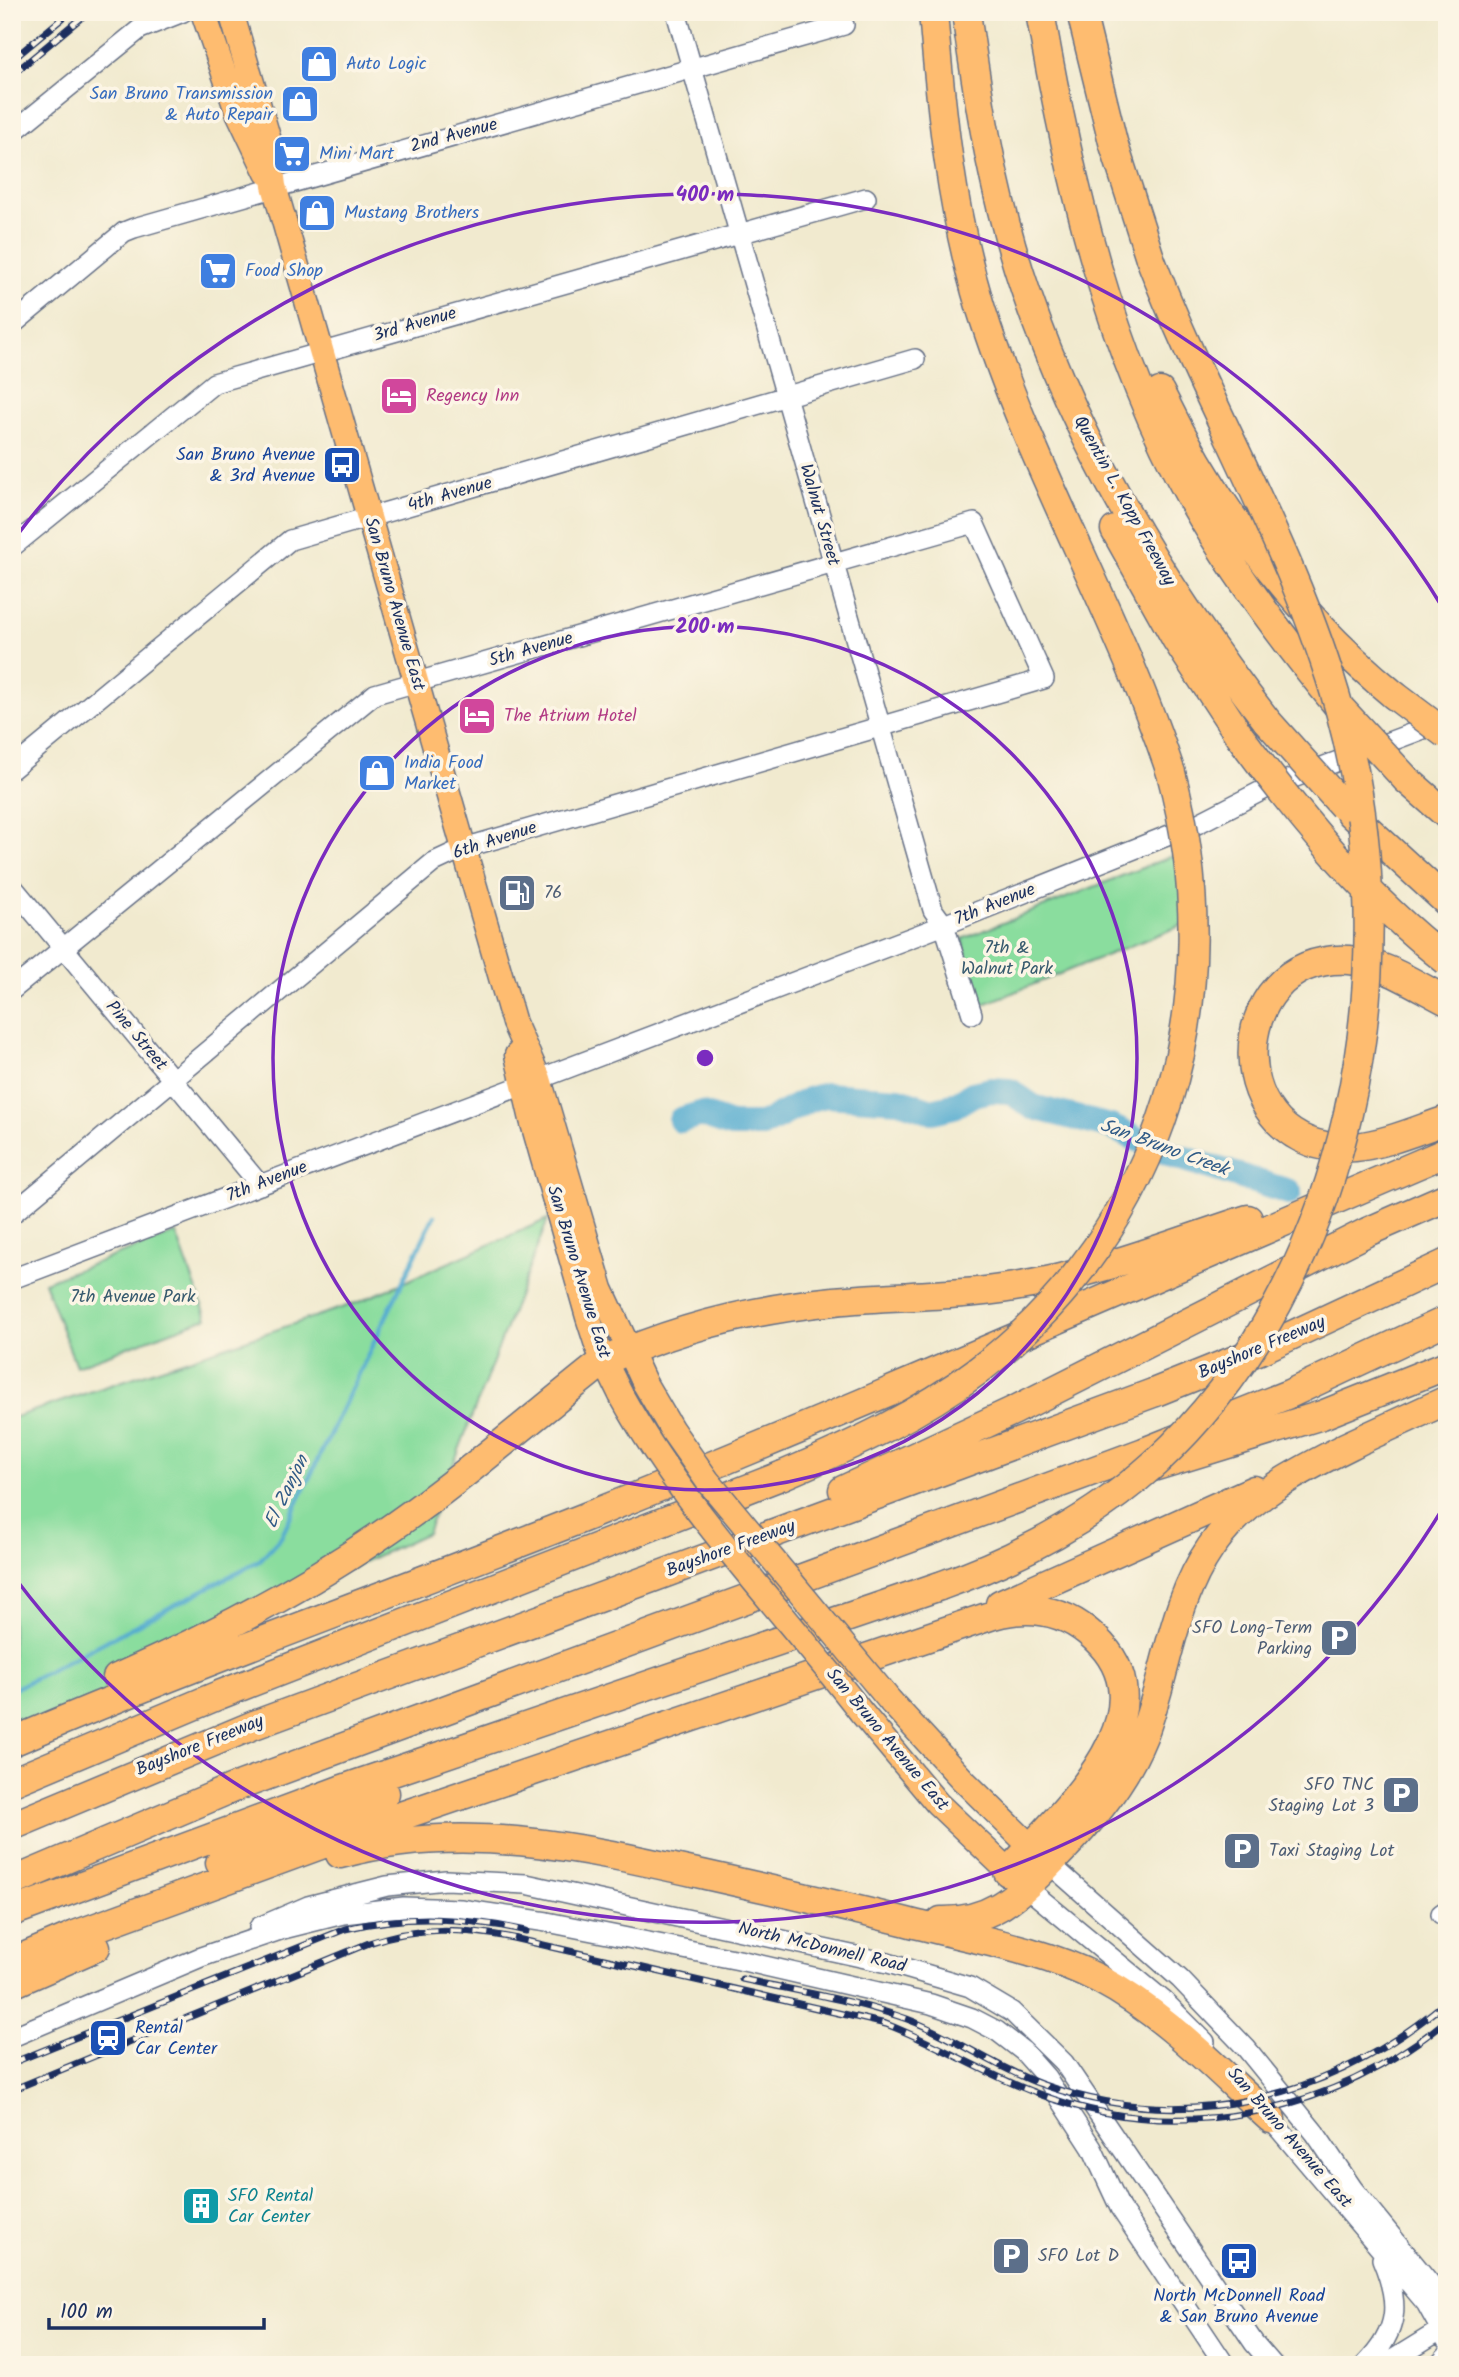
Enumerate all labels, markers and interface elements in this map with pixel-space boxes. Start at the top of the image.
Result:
shop icon: Auto Logic [298,43,340,85]
place label: Auto Logic [346,50,427,79]
place label: San Bruno Transmission & Auto Repair [90,80,274,130]
shop icon: San Bruno Transmission & Auto Repair [279,83,321,125]
street label: 2nd Avenue [407,110,501,162]
supermarket icon: Mini Mart [271,133,313,175]
place label: Mini Mart [319,140,395,169]
text: 400 m [676,179,734,212]
shop icon: Mustang Brothers [296,192,338,234]
place label: Mustang Brothers [344,199,480,228]
supermarket icon: Food Shop [197,250,239,292]
place label: Food Shop [245,257,323,286]
street label: 3rd Avenue [370,299,460,351]
hotel icon: Regency Inn [378,375,420,417]
place label: Regency Inn [426,382,519,411]
street label: Quentin L. Kopp Freeway [1065,410,1183,592]
place label: San Bruno Avenue & 3rd Avenue [176,441,315,491]
bus stop icon: San Bruno Avenue & 3rd Avenue [321,444,363,486]
street label: Walnut Street [791,461,848,570]
street label: 4th Avenue [404,469,496,521]
street label: San Bruno Avenue East [355,514,433,695]
text: 200 m [675,611,735,644]
street label: 5th Avenue [485,624,577,676]
hotel icon: The Atrium Hotel [456,695,498,737]
place label: The Atrium Hotel [504,702,637,731]
place label: India Food Market [404,749,484,799]
shop icon: India Food Market [356,752,398,794]
street label: 6th Avenue [449,814,541,868]
fuel station icon: 76 [496,872,538,914]
street label: 7th Avenue [950,876,1040,934]
place label: 76 [544,879,562,908]
park label: 7th & Walnut Park [961,934,1054,984]
street label: Pine Street [98,994,175,1079]
centre of rings [693,1046,717,1070]
water label: San Bruno Creek [1096,1111,1235,1186]
street label: 7th Avenue [222,1153,312,1211]
street label: San Bruno Avenue East [538,1182,618,1363]
park label: 7th Avenue Park [71,1283,196,1312]
street label: Bayshore Freeway [1194,1308,1331,1388]
water label: El Zanjon [256,1449,318,1534]
street label: Bayshore Freeway [662,1512,800,1586]
place label: SFO Long-Term Parking [1192,1614,1312,1664]
parking icon: SFO Long-Term Parking [1318,1617,1360,1659]
street label: San Bruno Avenue East [818,1662,957,1819]
street label: Bayshore Freeway [132,1707,269,1785]
place label: SFO TNC Staging Lot 3 [1268,1771,1374,1821]
parking icon: SFO TNC Staging Lot 3 [1380,1774,1422,1816]
parking icon: Taxi Staging Lot [1221,1830,1263,1872]
place label: Taxi Staging Lot [1269,1837,1395,1866]
street label: North McDonnell Road [735,1915,910,1982]
place label: Rental Car Center [135,2014,218,2064]
station icon: Rental Car Center [87,2017,129,2059]
street label: San Bruno Avenue East [1219,2061,1360,2216]
place label: SFO Rental Car Center [228,2182,314,2232]
building icon: SFO Rental Car Center [180,2185,222,2227]
parking icon: SFO Lot D [990,2235,1032,2277]
bus stop icon: North McDonnell Road & San Bruno Avenue [1218,2240,1260,2282]
place label: SFO Lot D [1038,2242,1119,2271]
place label: North McDonnell Road & San Bruno Avenue [1153,2282,1326,2332]
scale bar [49,2286,264,2330]
text: 100 m [60,2296,113,2329]

